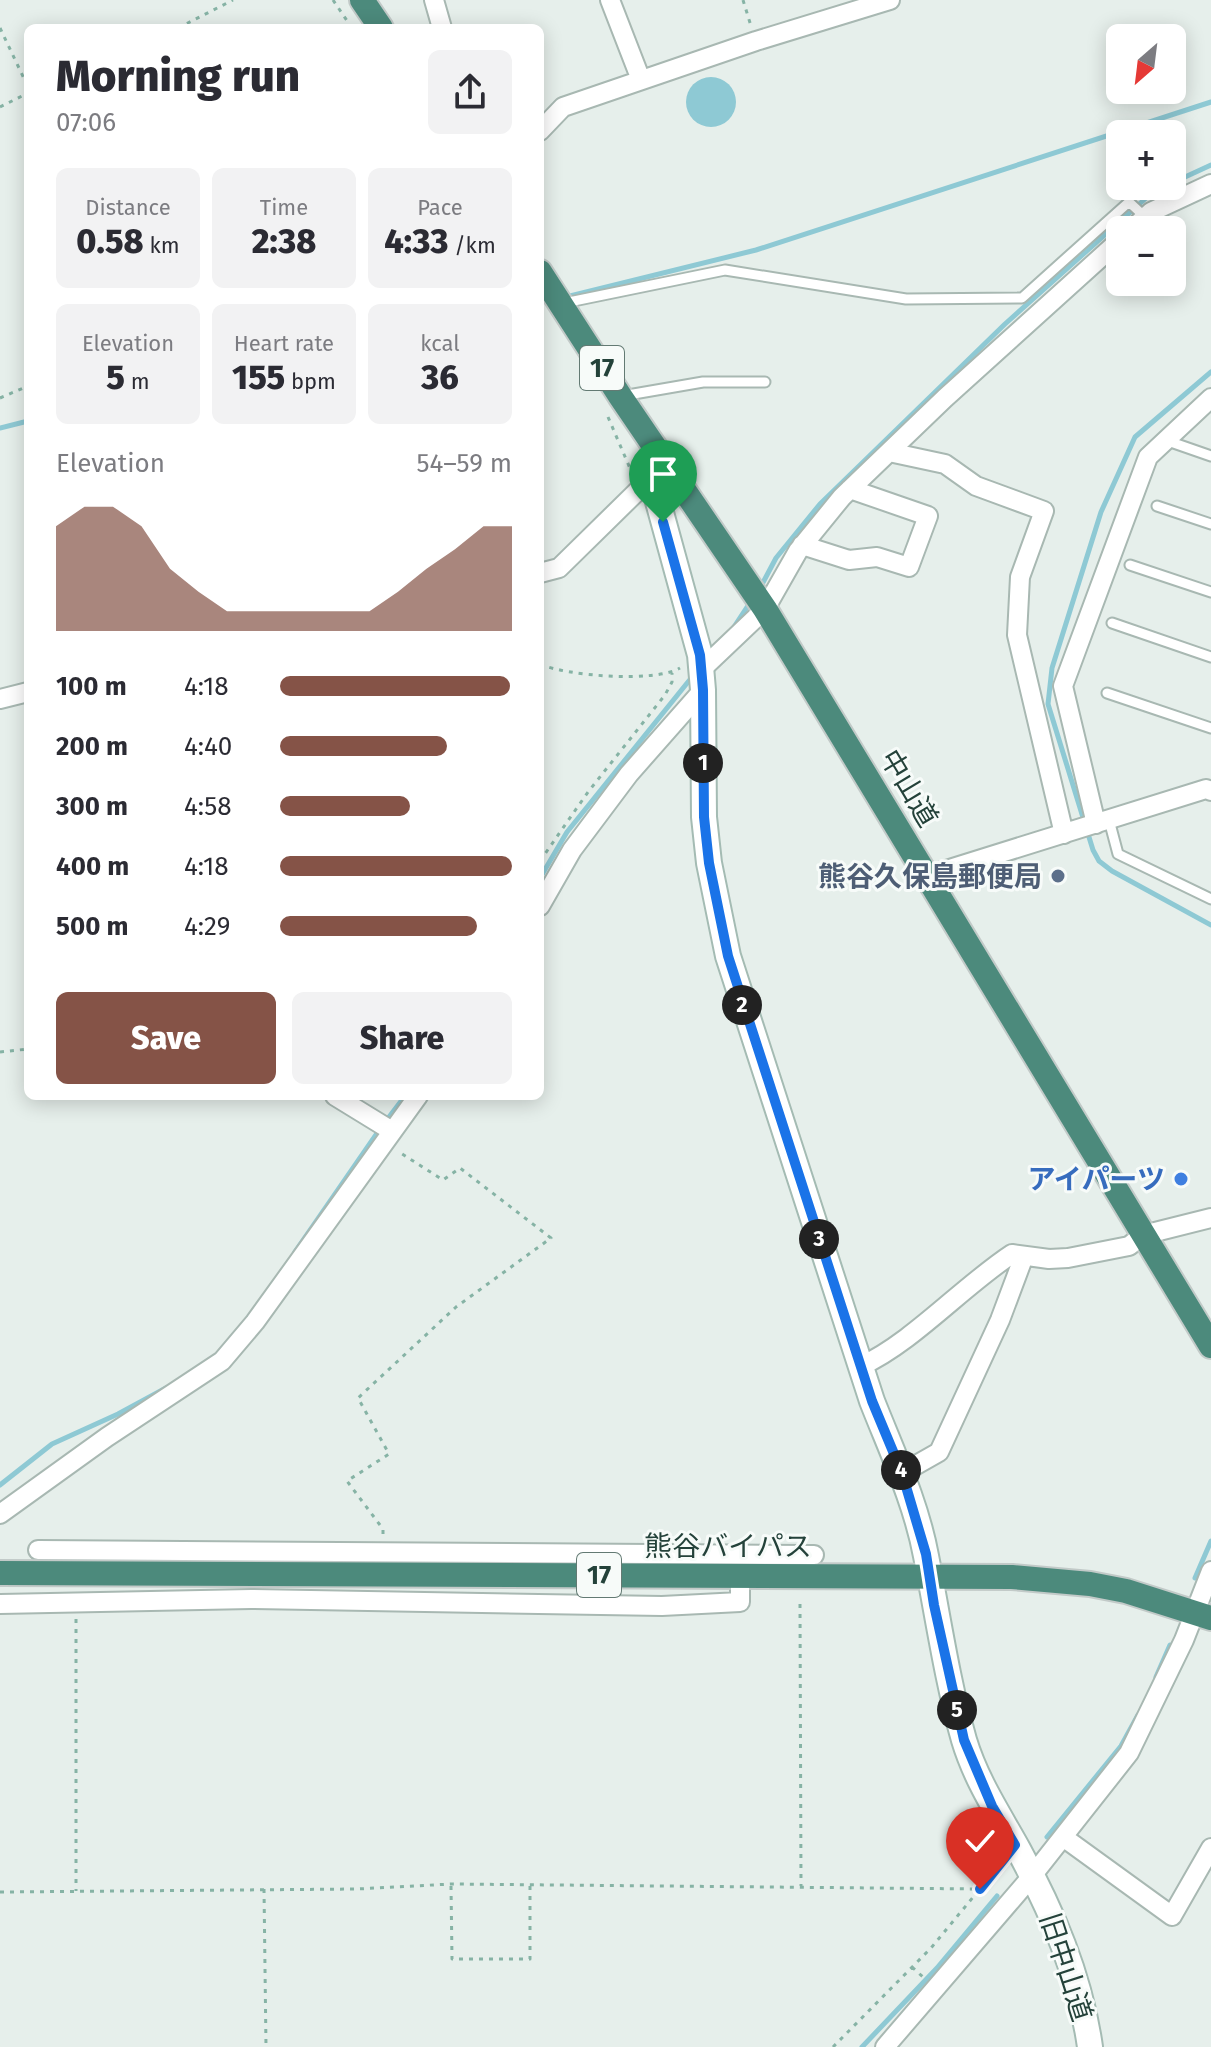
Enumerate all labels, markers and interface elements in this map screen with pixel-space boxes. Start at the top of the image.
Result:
north arrow [1106,24,1186,104]
map controls [1106,24,1186,296]
text: Morning run [56,50,300,103]
button: share [428,50,512,134]
text: 07:06 [56,107,116,138]
button: + [1106,120,1186,200]
text: Distance [85,194,171,221]
text: Time [260,194,308,221]
text: Pace [417,194,463,221]
button: − [1106,216,1186,296]
text: 0.58 [76,221,144,262]
text: 2:38 [252,221,316,262]
text: 4:33 [384,221,448,262]
text: km [144,232,180,259]
text: /km [448,232,496,259]
text: Elevation [82,330,174,357]
text: Heart rate [234,330,334,357]
text: kcal [420,330,460,357]
road number: 17 [580,346,624,390]
text: 5 [106,357,125,398]
text: 155 [232,357,285,398]
text: 36 [421,357,459,398]
text: m [125,368,150,395]
text: bpm [285,368,336,395]
pin [629,440,697,522]
text: Elevation [56,448,165,479]
text: 54–59 m [416,448,512,479]
icon: arrive [641,452,685,496]
text: 100 m [56,671,127,702]
text: 4:18 [184,671,229,702]
text: 200 m [56,731,128,762]
text: 4:40 [184,731,232,762]
pin: 1 [683,743,723,783]
street label: 中山道 [873,743,945,833]
text: 1 [698,749,708,776]
text: 300 m [56,791,128,822]
text: 4:58 [184,791,232,822]
text: 400 m [56,851,129,882]
text: 4:18 [184,851,229,882]
place label: 熊谷久保島郵便局 [818,860,1042,893]
marker: 熊谷久保島郵便局 [1049,867,1067,885]
text: 500 m [56,911,129,942]
text: 4:29 [184,911,230,942]
pin: 2 [722,985,762,1025]
text: 2 [736,991,748,1018]
button: Save [56,992,276,1084]
button: Share [292,992,512,1084]
place label: アイパーツ [1028,1163,1165,1196]
marker: アイパーツ [1172,1170,1190,1188]
pin: 3 [799,1219,839,1259]
text: 3 [813,1225,825,1252]
pin: 4 [881,1450,921,1490]
text: 4 [895,1456,907,1483]
street label: 熊谷バイパス [644,1530,812,1563]
road number: 17 [577,1553,621,1597]
pin: 5 [937,1690,977,1730]
text: 5 [951,1696,963,1723]
pin [946,1807,1014,1889]
icon: check [958,1819,1002,1863]
street label: 旧中山道 [1033,1909,1099,2025]

